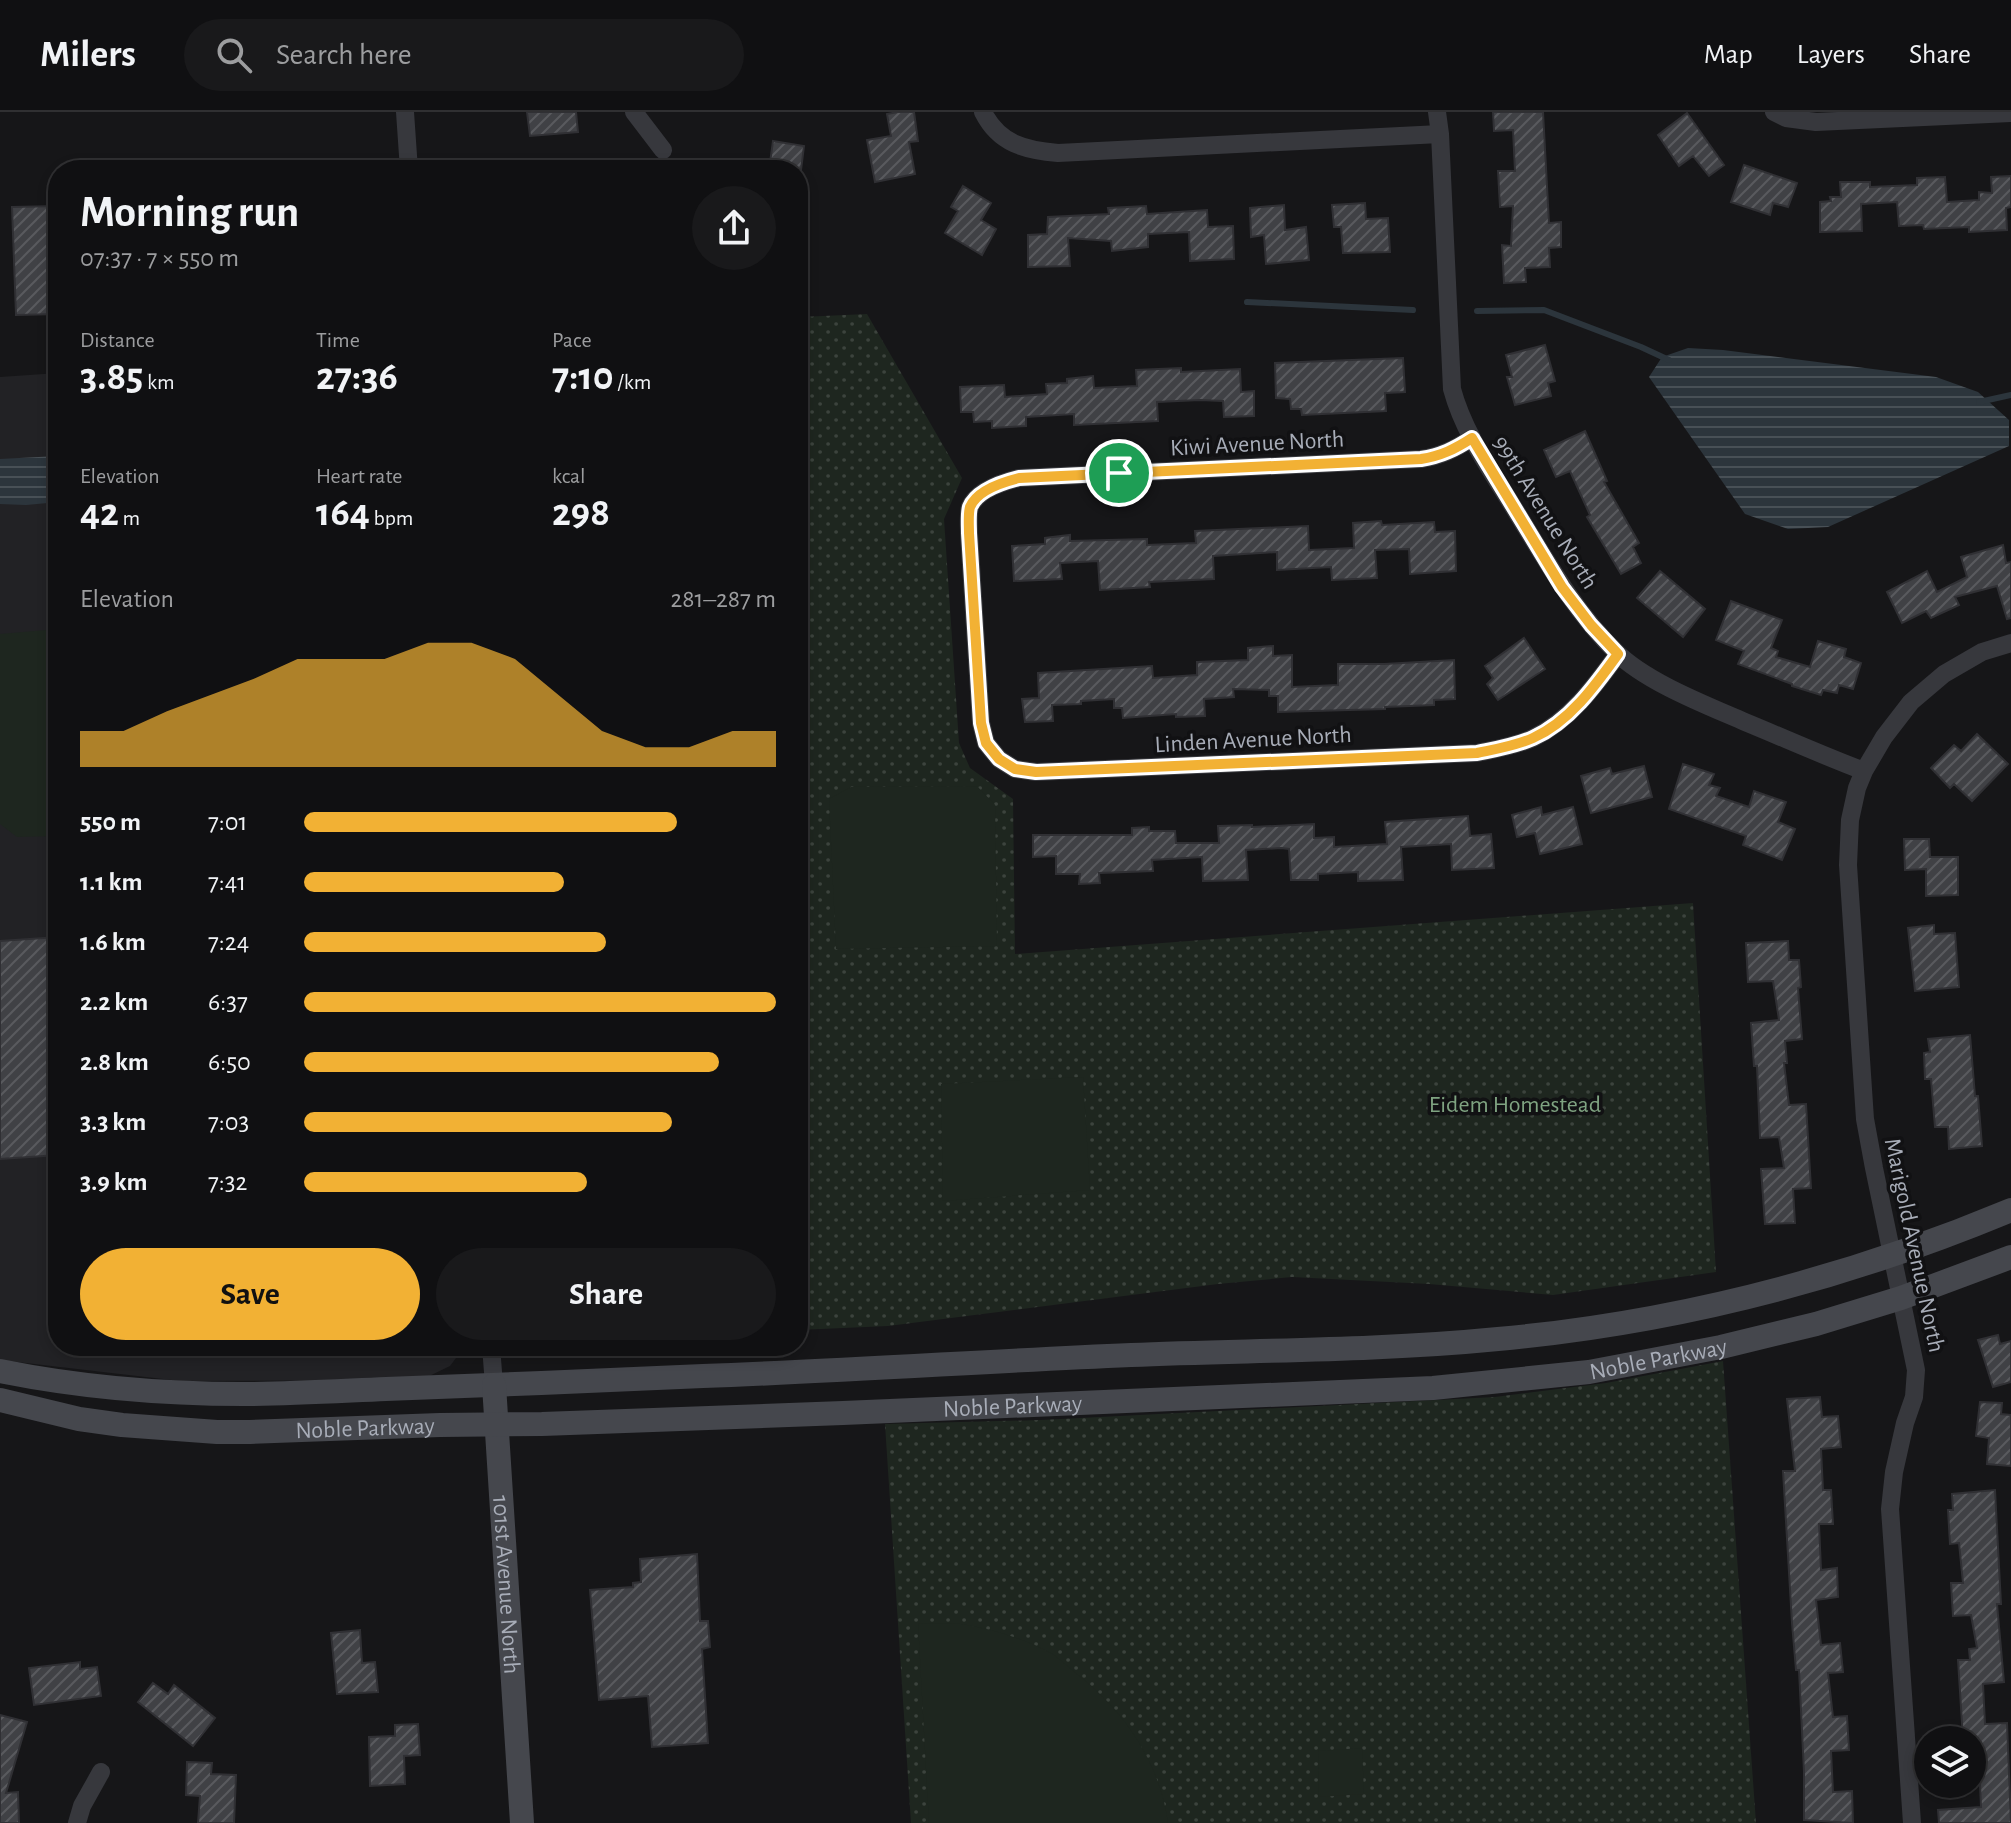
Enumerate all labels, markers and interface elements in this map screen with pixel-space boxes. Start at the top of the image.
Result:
search box [184,19,744,91]
icon: search [212,33,256,77]
text: Milers [40,36,136,74]
text: Search here [276,40,412,70]
text: Map [1704,41,1753,69]
text: Layers [1797,41,1865,69]
text: Share [1909,41,1971,69]
button: share [692,186,776,270]
text: Morning run [80,191,299,235]
text: 07:37 · 7 × 550 m [80,245,239,271]
text: Distance [80,329,155,351]
text: Time [316,329,360,351]
text: Pace [552,329,592,351]
text: 3.85 [80,357,143,397]
text: 27:36 [316,357,398,397]
text: 7:10 [552,357,614,397]
text: km [143,371,175,393]
text: /km [614,371,651,393]
street label: Kiwi Avenue North [1169,427,1345,461]
street label: 99th Avenue North [1488,432,1602,593]
pin [1085,439,1153,507]
icon: arrive [1097,451,1141,495]
text: Elevation [80,465,160,487]
text: Heart rate [316,465,402,487]
text: kcal [552,465,586,487]
text: 42 [80,493,119,533]
text: 164 [316,493,370,533]
text: 298 [552,493,610,533]
text: m [119,507,140,529]
text: bpm [370,507,413,529]
text: Elevation [80,586,174,612]
text: 281–287 m [670,586,776,612]
street label: Linden Avenue North [1154,723,1352,757]
text: 550 m [80,809,141,835]
text: 7:01 [208,809,247,835]
text: 1.1 km [80,869,142,895]
text: 7:41 [208,869,246,895]
text: 1.6 km [80,929,146,955]
text: 7:24 [208,929,249,955]
text: 2.2 km [80,989,148,1015]
text: 6:37 [208,989,248,1015]
text: 2.8 km [80,1049,149,1075]
text: 6:50 [208,1049,251,1075]
park label: Eidem Homestead [1429,1093,1601,1117]
text: 3.3 km [80,1109,146,1135]
text: 7:03 [208,1109,249,1135]
street label: Marigold Avenue North [1880,1136,1948,1354]
text: 3.9 km [80,1169,148,1195]
text: 7:32 [208,1169,247,1195]
button: Save [80,1248,420,1340]
button: Share [436,1248,776,1340]
street label: Noble Parkway [1588,1335,1730,1385]
street label: Noble Parkway [943,1392,1083,1422]
street label: Noble Parkway [295,1414,435,1443]
street label: 101st Avenue North [488,1495,523,1675]
map controls [1914,1726,1986,1798]
button: layers [1914,1726,1986,1798]

